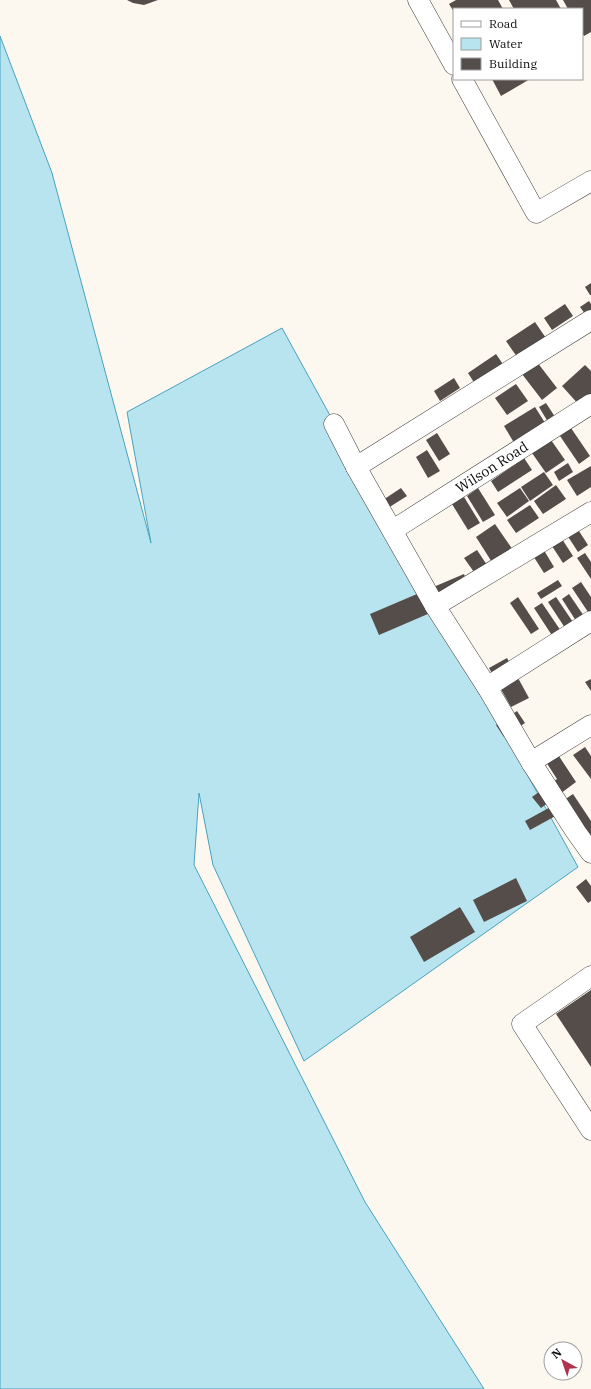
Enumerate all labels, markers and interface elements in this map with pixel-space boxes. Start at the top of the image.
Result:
legend [453,8,583,80]
text: Road [489,16,518,31]
text: Water [489,36,523,51]
text: Building [489,56,537,71]
street label: Wilson Road [452,437,532,497]
north arrow [543,1341,583,1381]
text: N [549,1345,565,1361]

